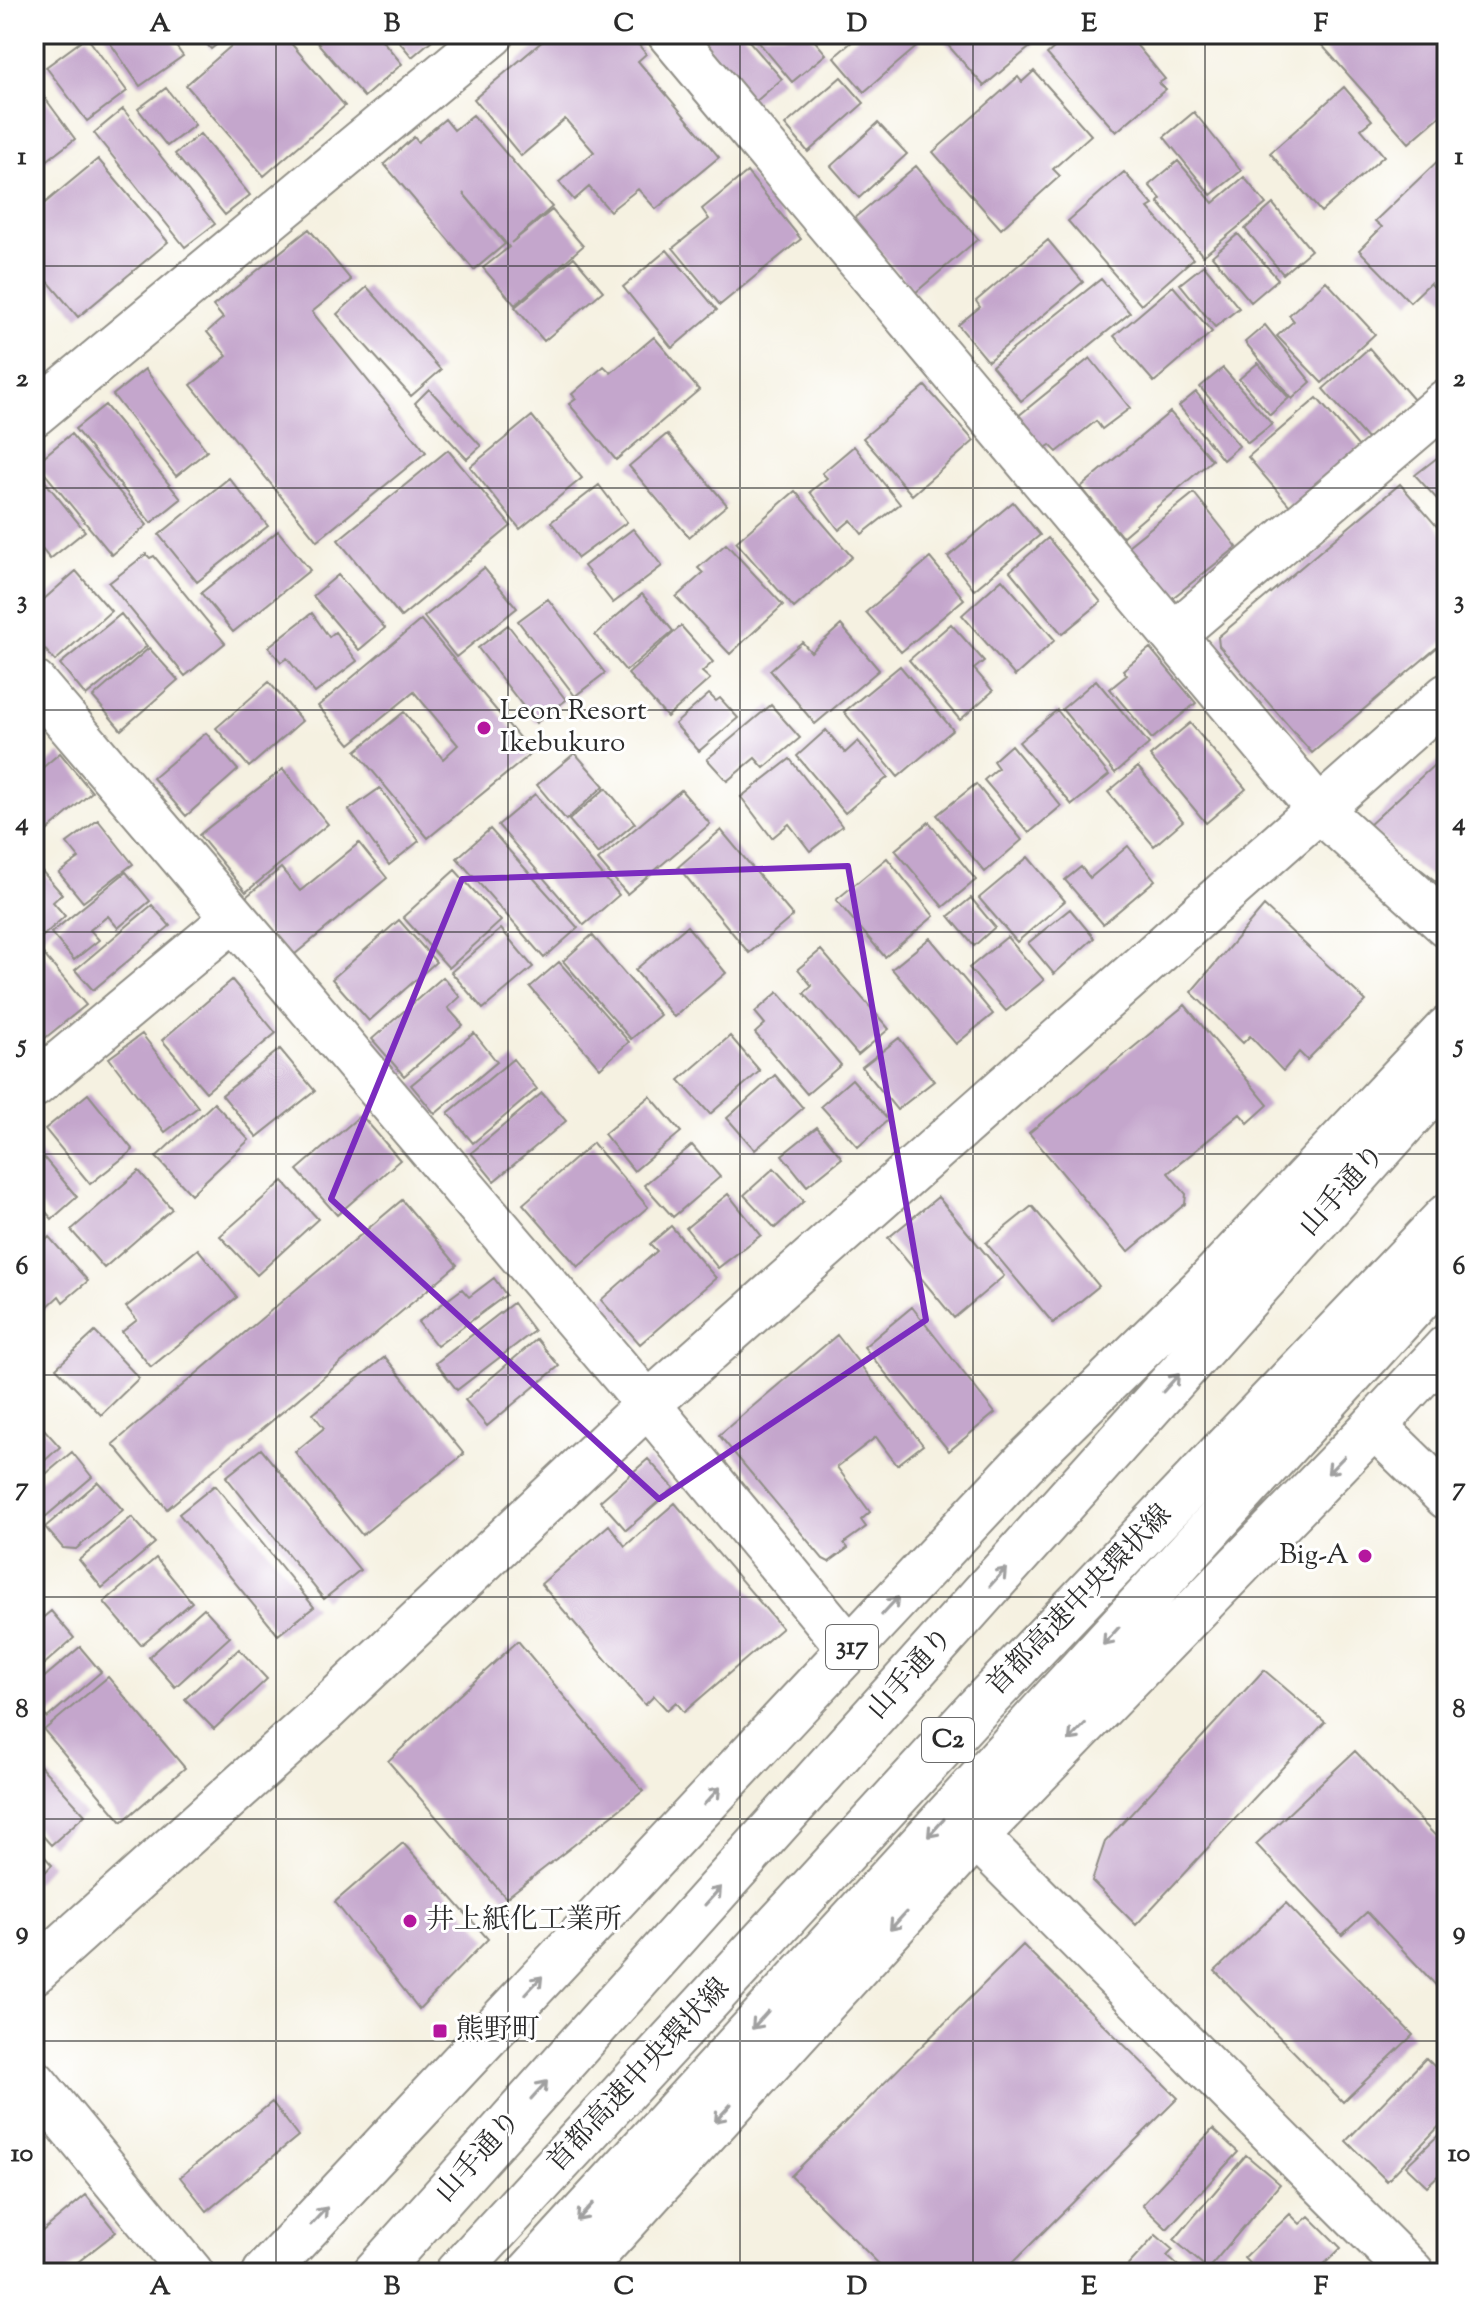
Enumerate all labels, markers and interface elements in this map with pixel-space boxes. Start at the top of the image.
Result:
text: A [149,6,171,43]
text: B [384,6,401,43]
text: C [614,6,634,43]
text: D [847,6,867,43]
text: E [1081,6,1097,43]
text: F [1314,6,1329,43]
text: 1 [18,139,27,176]
text: 1 [1455,139,1464,176]
text: 2 [16,361,29,398]
text: 2 [1453,361,1466,398]
text: 3 [17,583,27,620]
text: 3 [1454,583,1464,620]
place label: Leon Resort Ikebukuro [500,692,647,764]
marker: Leon Resort Ikebukuro [475,719,493,737]
text: 4 [14,805,29,842]
text: 4 [1451,805,1466,842]
text: 5 [16,1027,27,1064]
text: 5 [1453,1027,1464,1064]
street label: 山手通り [1291,1136,1395,1246]
text: 6 [16,1249,29,1286]
text: 6 [1453,1249,1466,1286]
one-way arrow [1162,1374,1180,1394]
one-way arrow [1327,1455,1346,1474]
text: 7 [15,1470,29,1507]
text: 7 [1452,1470,1466,1507]
street label: 首都高速中央環状線 [978,1496,1182,1706]
place label: Big-A [1279,1536,1349,1576]
marker: Big-A [1356,1547,1374,1565]
one-way arrow [988,1567,1007,1588]
one-way arrow [880,1597,899,1616]
street label: 山手通り [859,1619,963,1729]
road number: 317 [826,1625,878,1669]
one-way arrow [1102,1626,1120,1646]
text: 8 [15,1692,29,1729]
text: 8 [1452,1692,1466,1729]
road number: C2 [922,1718,974,1762]
one-way arrow [1068,1722,1087,1741]
one-way arrow [703,1786,721,1806]
one-way arrow [927,1818,945,1838]
one-way arrow [703,1886,721,1906]
place label: 井上紙化工業所 [426,1901,622,1941]
one-way arrow [890,1911,908,1931]
marker: 井上紙化工業所 [401,1912,419,1930]
text: 9 [16,1914,29,1951]
text: 9 [1453,1914,1466,1951]
street label: 首都高速中央環状線 [538,1970,740,2182]
one-way arrow [525,1976,543,1996]
one-way arrow [751,2010,770,2030]
place label: 熊野町 [456,2011,540,2051]
marker: 熊野町 [431,2022,449,2040]
one-way arrow [530,2080,548,2100]
street label: 山手通り [427,2102,531,2212]
one-way arrow [713,2103,732,2123]
text: 10 [11,2136,33,2173]
text: 10 [1448,2136,1470,2173]
one-way arrow [575,2202,594,2222]
one-way arrow [309,2206,328,2226]
text: A [149,2269,171,2306]
text: B [384,2269,401,2306]
text: C [614,2269,634,2306]
text: D [847,2269,867,2306]
text: E [1081,2269,1097,2306]
text: F [1314,2269,1329,2306]

